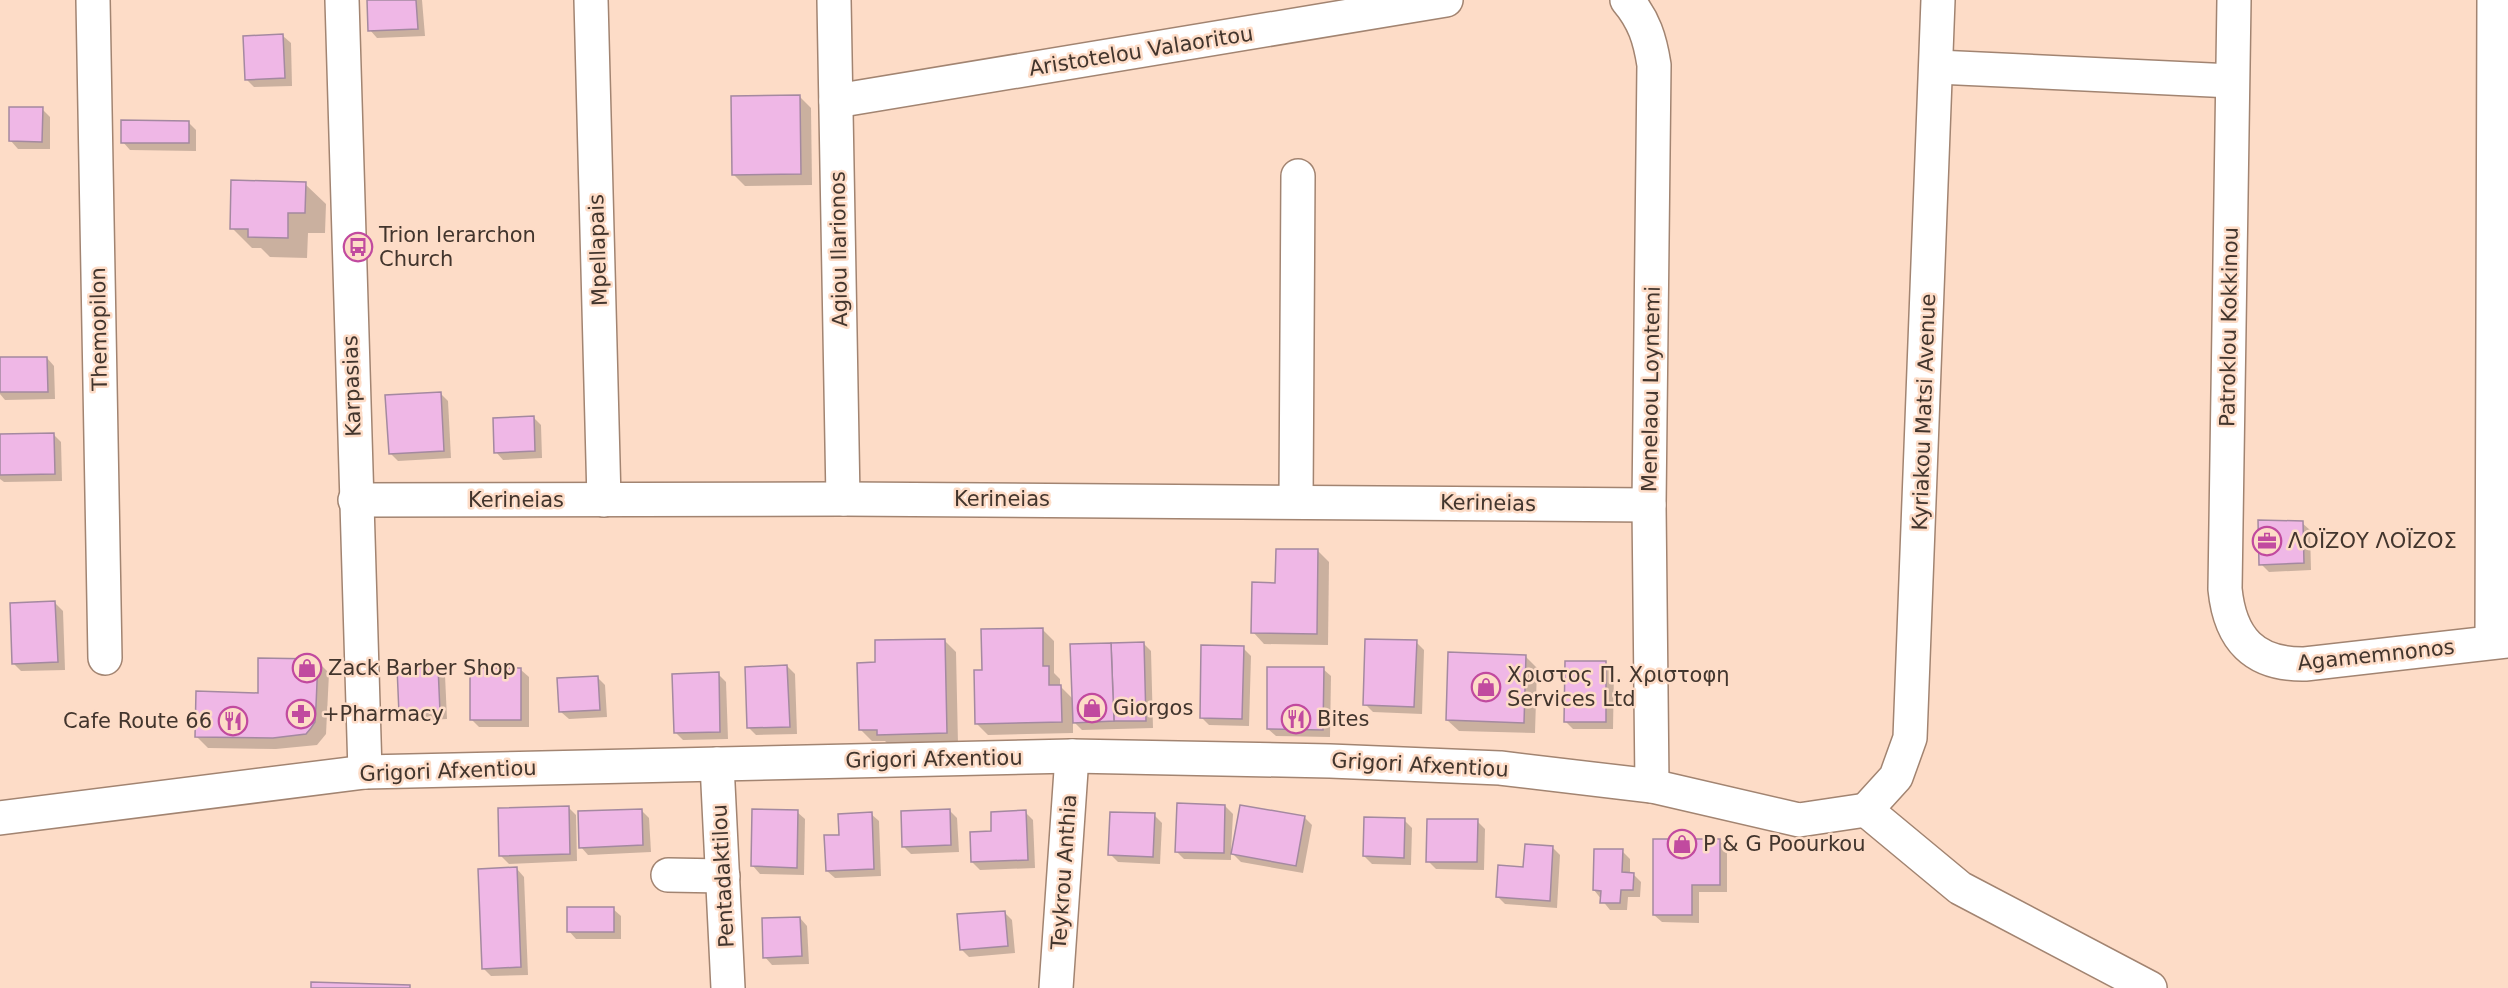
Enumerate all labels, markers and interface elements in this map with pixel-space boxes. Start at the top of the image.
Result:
street label: Aristotelou Valaoritou [1027,21,1255,81]
street label: Agiou Ilarionos [826,171,852,327]
street label: Mpellapais [584,194,612,306]
place label: Trion Ierarchon Church [378,223,536,271]
street label: Patroklou Kokkinou [2215,227,2243,427]
bus stop icon: Trion Ierarchon Church [342,231,374,263]
street label: Themopilon [86,267,112,392]
street label: Menelaou Loyntemi [1637,286,1665,492]
street label: Kyriakou Matsi Avenue [1908,293,1940,531]
street label: Karpasias [338,335,366,437]
street label: Kerineias [954,487,1050,511]
street label: Kerineias [468,488,564,512]
street label: Kerineias [1440,490,1536,516]
office icon: ΛΟΪΖΟΥ ΛΟΪΖΟΣ [2251,525,2283,557]
place label: ΛΟΪΖΟΥ ΛΟΪΖΟΣ [2288,528,2457,553]
street label: Agamemnonos [2296,635,2456,675]
shop icon: Zack Barber Shop [291,652,323,684]
place label: Zack Barber Shop [328,656,516,680]
place label: Χριστος Π. Χριστοφη Services Ltd [1507,663,1730,711]
shop icon: Χριστος Π. Χριστοφη Services Ltd [1470,671,1502,703]
shop icon: Giorgos [1076,692,1108,724]
place label: Giorgos [1113,696,1193,720]
pharmacy icon: +Pharmacy [285,698,317,730]
place label: +Pharmacy [322,702,444,726]
restaurant icon: Bites [1280,703,1312,735]
restaurant icon: Cafe Route 66 [217,705,249,737]
place label: Bites [1317,707,1369,731]
place label: Cafe Route 66 [63,709,212,733]
street label: Grigori Afxentiou [845,745,1023,773]
street label: Grigori Afxentiou [1331,748,1509,782]
street label: Grigori Afxentiou [359,756,537,786]
street label: Teykrou Anthia [1047,794,1081,951]
street label: Pentadaktilou [707,804,739,948]
shop icon: P & G Poourkou [1666,828,1698,860]
place label: P & G Poourkou [1703,832,1865,856]

